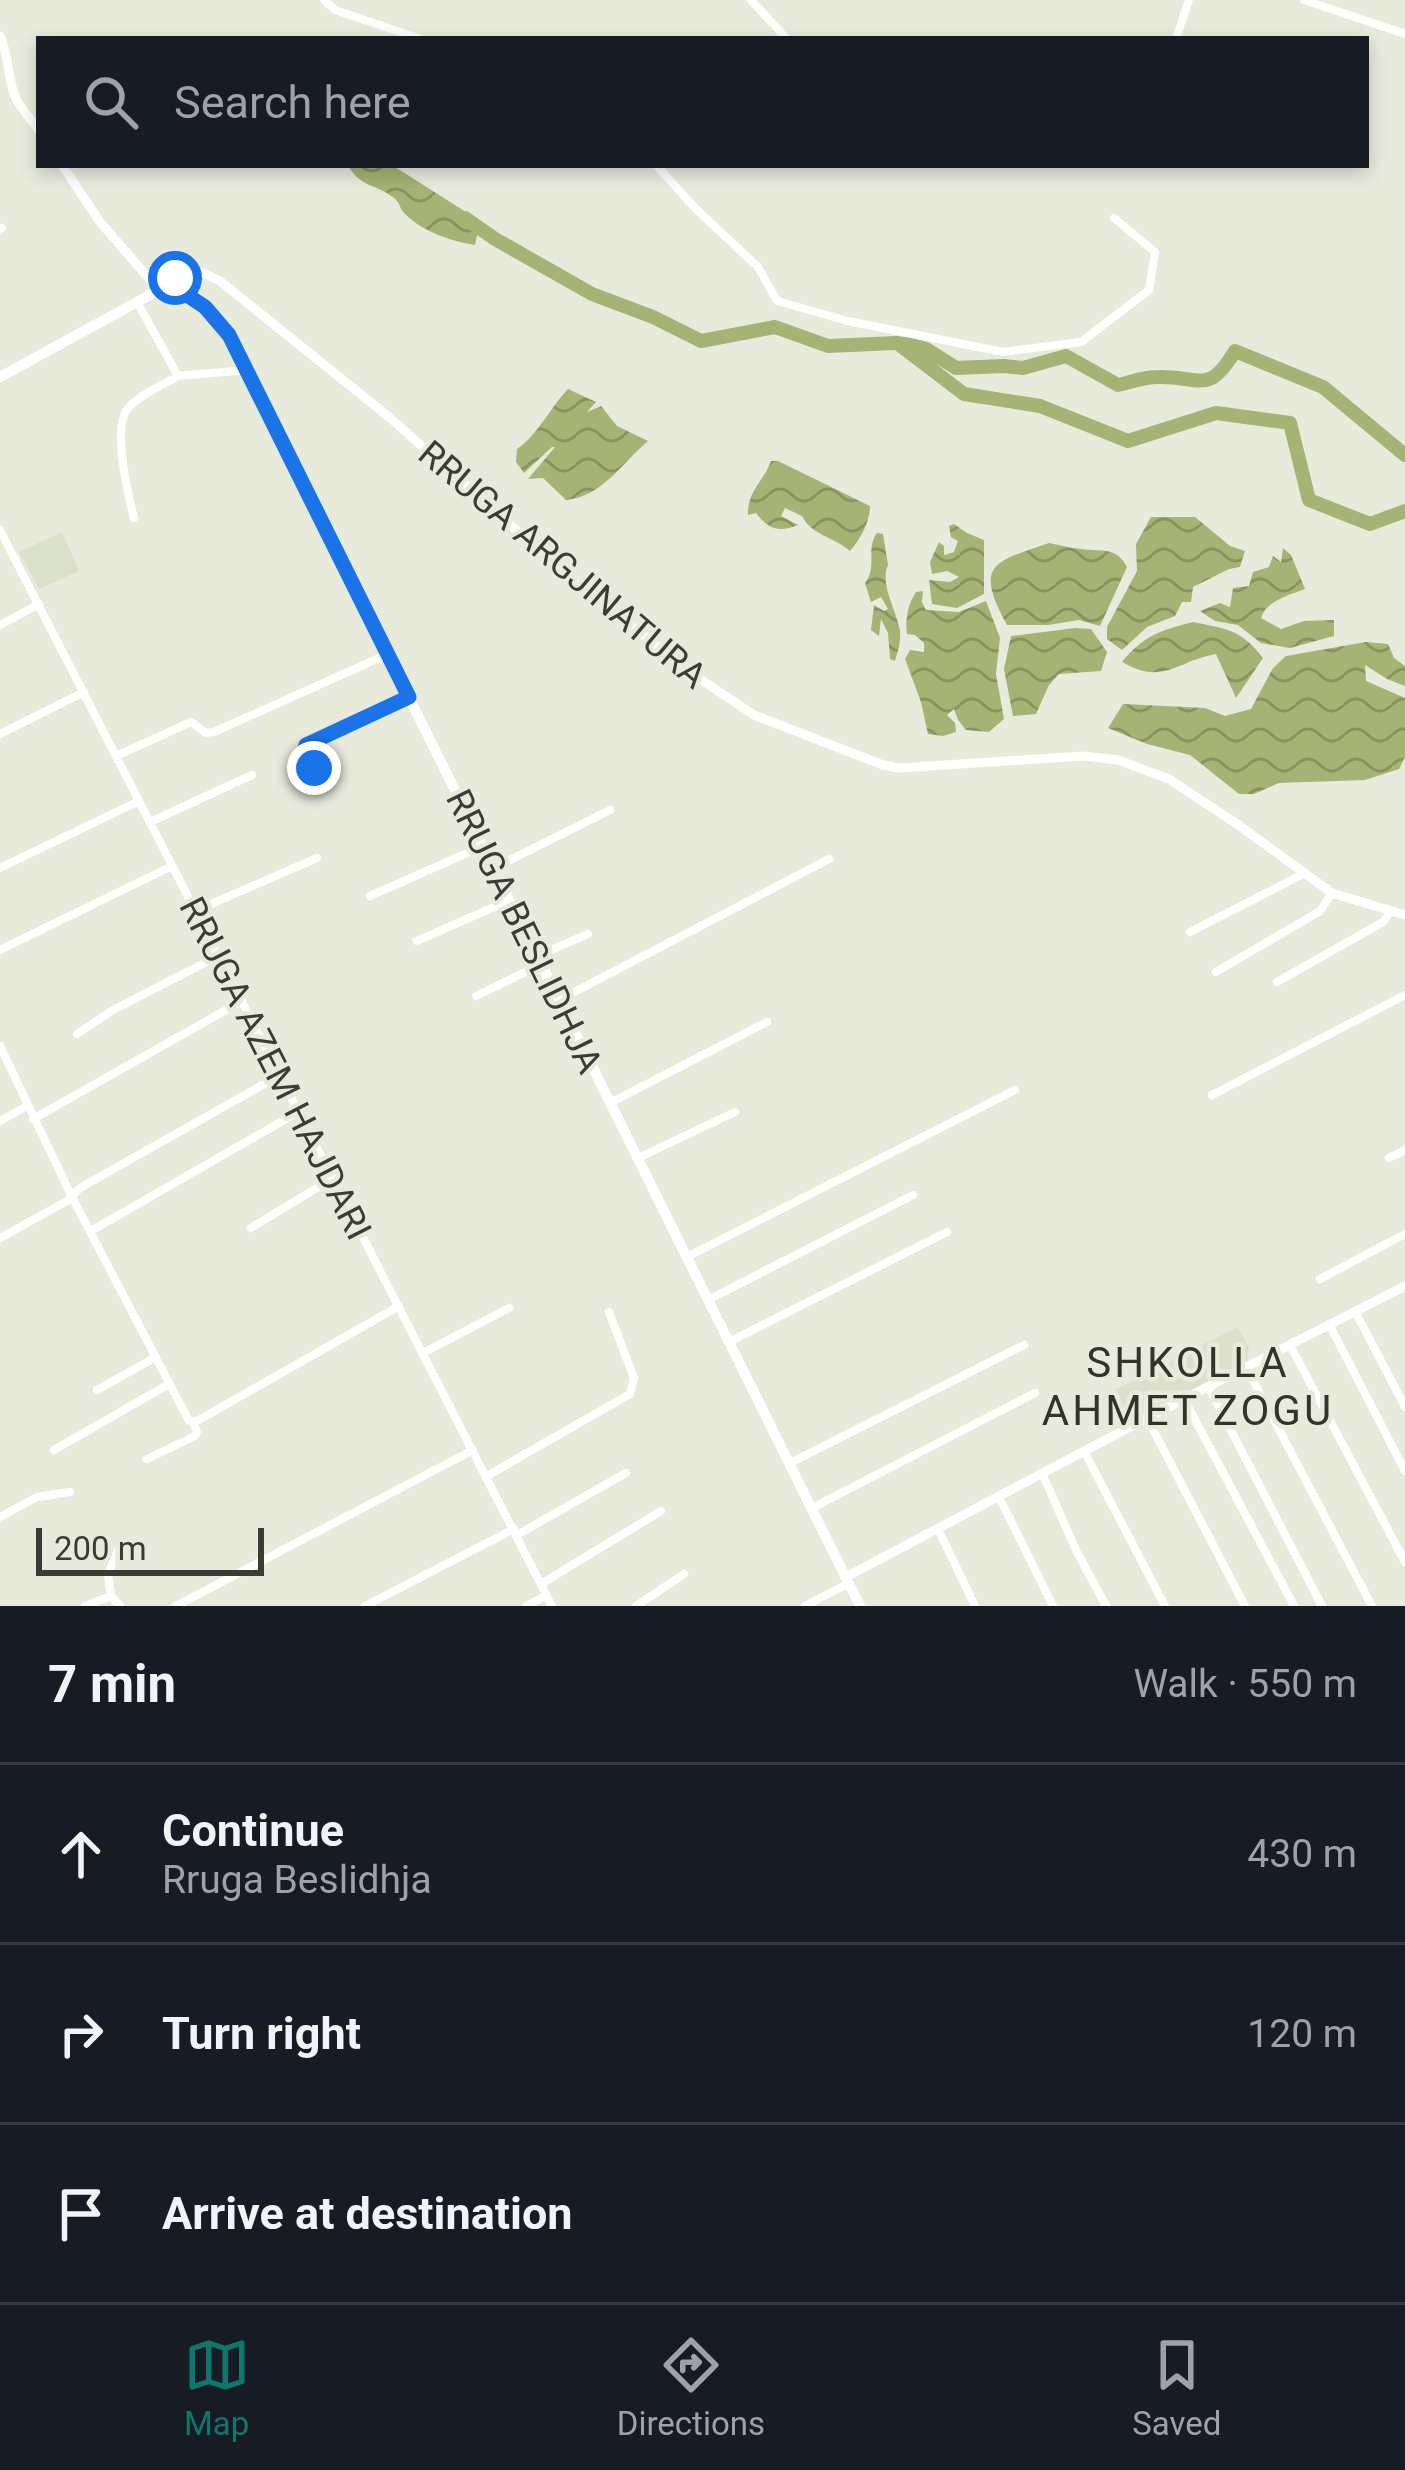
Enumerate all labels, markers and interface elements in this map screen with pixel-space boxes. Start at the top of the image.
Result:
search box [36,36,1369,168]
icon: search [78,69,144,135]
text: Search here [174,76,411,129]
route start [148,251,202,305]
street label: RRUGA ARGJINATURA [410,432,715,698]
route end [287,741,341,795]
street label: RRUGA BESLIDHJA [437,783,611,1081]
street label: RRUGA AZEM HAJDARI [170,890,380,1247]
district label: SHKOLLA AHMET ZOGU [1042,1338,1334,1435]
scale bar [36,1522,264,1575]
text: 200 m [54,1529,147,1568]
text: 7 min [48,1655,176,1714]
text: Walk · 550 m [1133,1661,1357,1707]
text: Continue [162,1804,344,1857]
icon: ahead [48,1821,114,1887]
text: 430 m [1247,1831,1357,1877]
text: Rruga Beslidhja [162,1857,432,1903]
icon: right [48,2001,114,2067]
text: Turn right [162,2007,361,2060]
text: 120 m [1247,2011,1357,2057]
icon: arrive [48,2181,114,2247]
text: Arrive at destination [162,2187,573,2240]
tab: Map [184,2332,250,2443]
tab: Directions [617,2332,765,2443]
tab: Saved [1132,2332,1221,2443]

